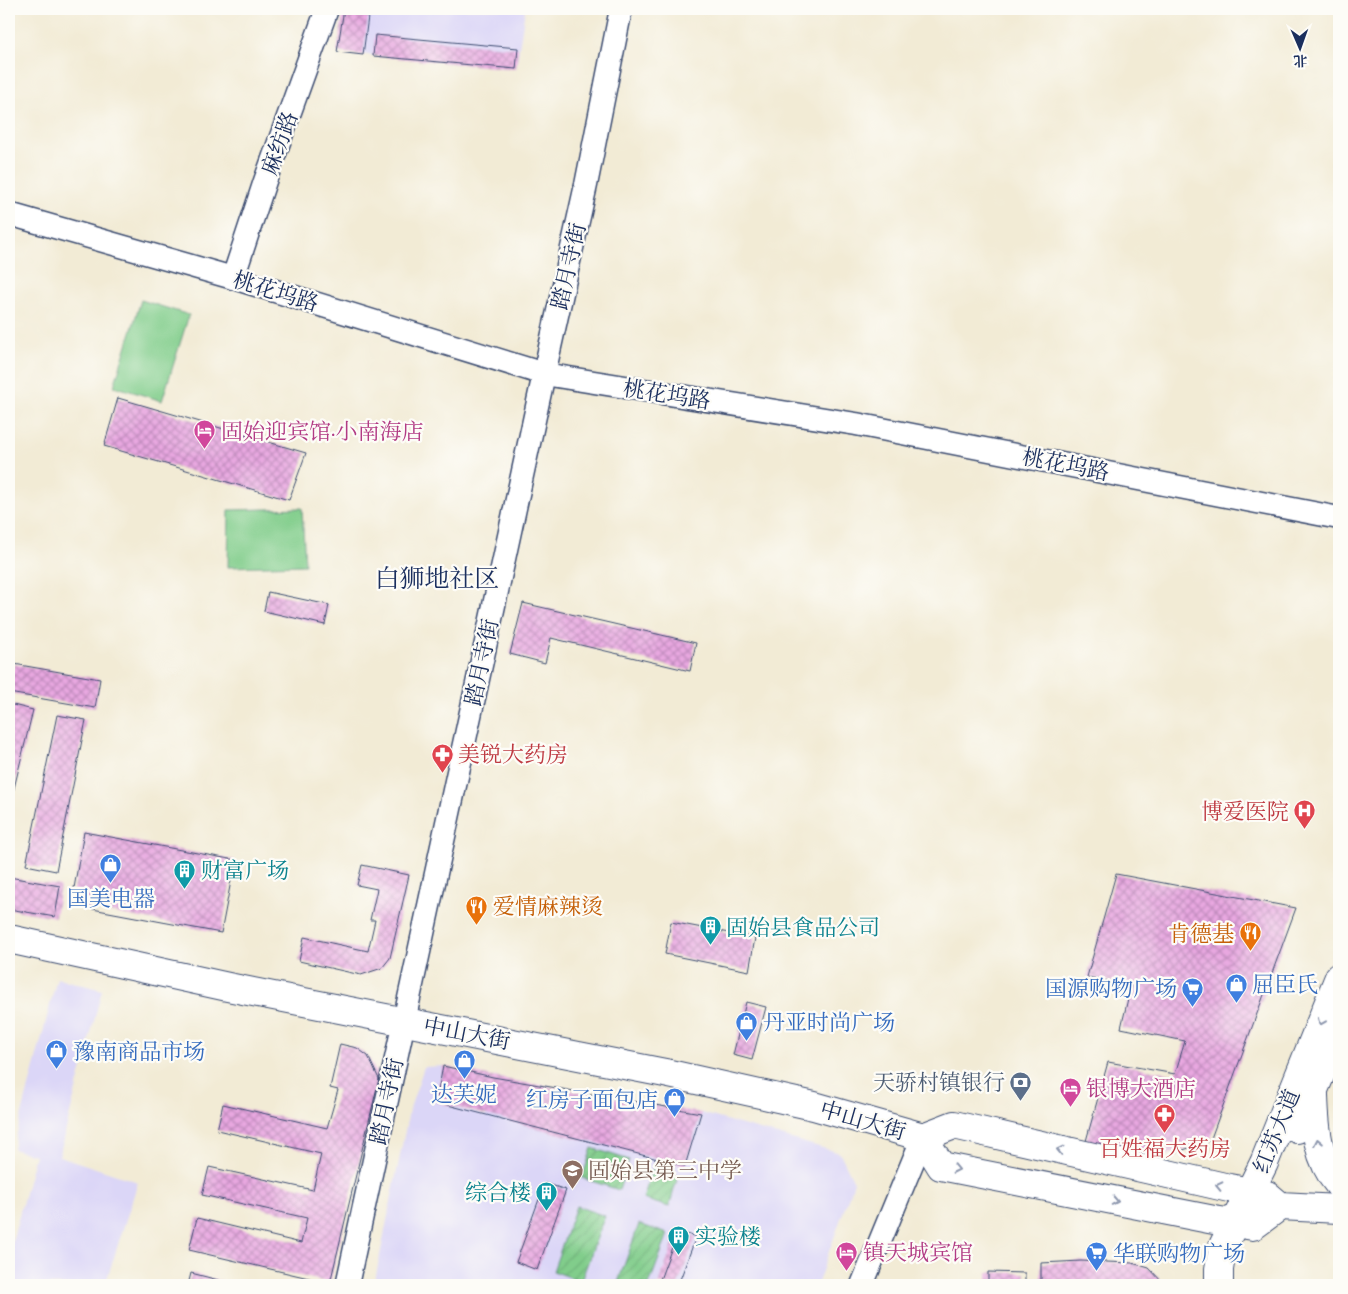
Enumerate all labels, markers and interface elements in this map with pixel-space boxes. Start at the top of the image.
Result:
north arrow [1276,22,1326,72]
text: 北 [1293,52,1308,70]
street label: 麻纺路 [255,107,304,179]
street label: 踏月寺街 [544,220,593,312]
street label: 桃花坞路 [230,265,322,318]
street label: 桃花坞路 [621,373,713,416]
place label: 固始迎宾馆·小南海店 [221,417,423,446]
hotel icon: 固始迎宾馆·小南海店 [193,419,217,450]
street label: 桃花坞路 [1020,442,1112,487]
district label: 白狮地社区 [374,562,500,594]
street label: 踏月寺街 [458,616,505,708]
place label: 美锐大药房 [458,740,568,769]
pharmacy icon: 美锐大药房 [430,742,454,773]
place label: 博爱医院 [1201,797,1289,826]
hospital icon: 博爱医院 [1293,799,1317,830]
shop icon: 国美电器 [99,853,123,884]
place label: 财富广场 [201,856,289,885]
building icon: 财富广场 [173,858,197,889]
place label: 国美电器 [67,884,155,913]
place label: 爱情麻辣烫 [493,892,603,921]
restaurant icon: 爱情麻辣烫 [465,894,489,925]
place label: 固始县食品公司 [726,913,880,942]
building icon: 固始县食品公司 [698,915,722,946]
place label: 肯德基 [1168,919,1234,948]
restaurant icon: 肯德基 [1238,921,1262,952]
place label: 屈臣氏 [1252,970,1318,999]
shop icon: 屈臣氏 [1224,972,1248,1003]
place label: 国源购物广场 [1045,974,1177,1003]
supermarket icon: 国源购物广场 [1181,976,1205,1007]
place label: 丹亚时尚广场 [763,1008,895,1037]
shop icon: 丹亚时尚广场 [735,1010,759,1041]
street label: 中山大街 [421,1011,513,1056]
one-way arrow [1316,1017,1326,1025]
place label: 豫南商品市场 [73,1037,205,1066]
shop icon: 豫南商品市场 [45,1039,69,1070]
shop icon: 达芙妮 [452,1049,476,1080]
street label: 踏月寺街 [363,1055,410,1147]
place label: 天骄村镇银行 [873,1068,1005,1097]
bank icon: 天骄村镇银行 [1009,1070,1033,1101]
place label: 银博大酒店 [1086,1074,1196,1103]
hotel icon: 银博大酒店 [1058,1076,1082,1107]
place label: 达芙妮 [431,1080,497,1109]
place label: 红房子面包店 [526,1085,658,1114]
street label: 红苏大道 [1247,1085,1306,1177]
shop icon: 红房子面包店 [662,1087,686,1118]
street label: 中山大街 [817,1094,909,1147]
pharmacy icon: 百姓福大药房 [1153,1103,1177,1134]
place label: 百姓福大药房 [1099,1134,1231,1163]
one-way arrow [1314,1138,1324,1146]
one-way arrow [1056,1145,1065,1156]
place label: 固始县第三中学 [588,1156,742,1185]
school or university icon: 固始县第三中学 [560,1158,584,1189]
one-way arrow [951,1163,960,1174]
place label: 综合楼 [465,1178,531,1207]
building icon: 综合楼 [535,1180,559,1211]
one-way arrow [1214,1181,1223,1192]
one-way arrow [1111,1195,1120,1205]
place label: 实验楼 [695,1222,761,1251]
building icon: 实验楼 [667,1224,691,1255]
place label: 镇天城宾馆 [863,1238,973,1267]
place label: 华联购物广场 [1113,1239,1245,1268]
hotel icon: 镇天城宾馆 [835,1240,859,1271]
supermarket icon: 华联购物广场 [1085,1241,1109,1272]

